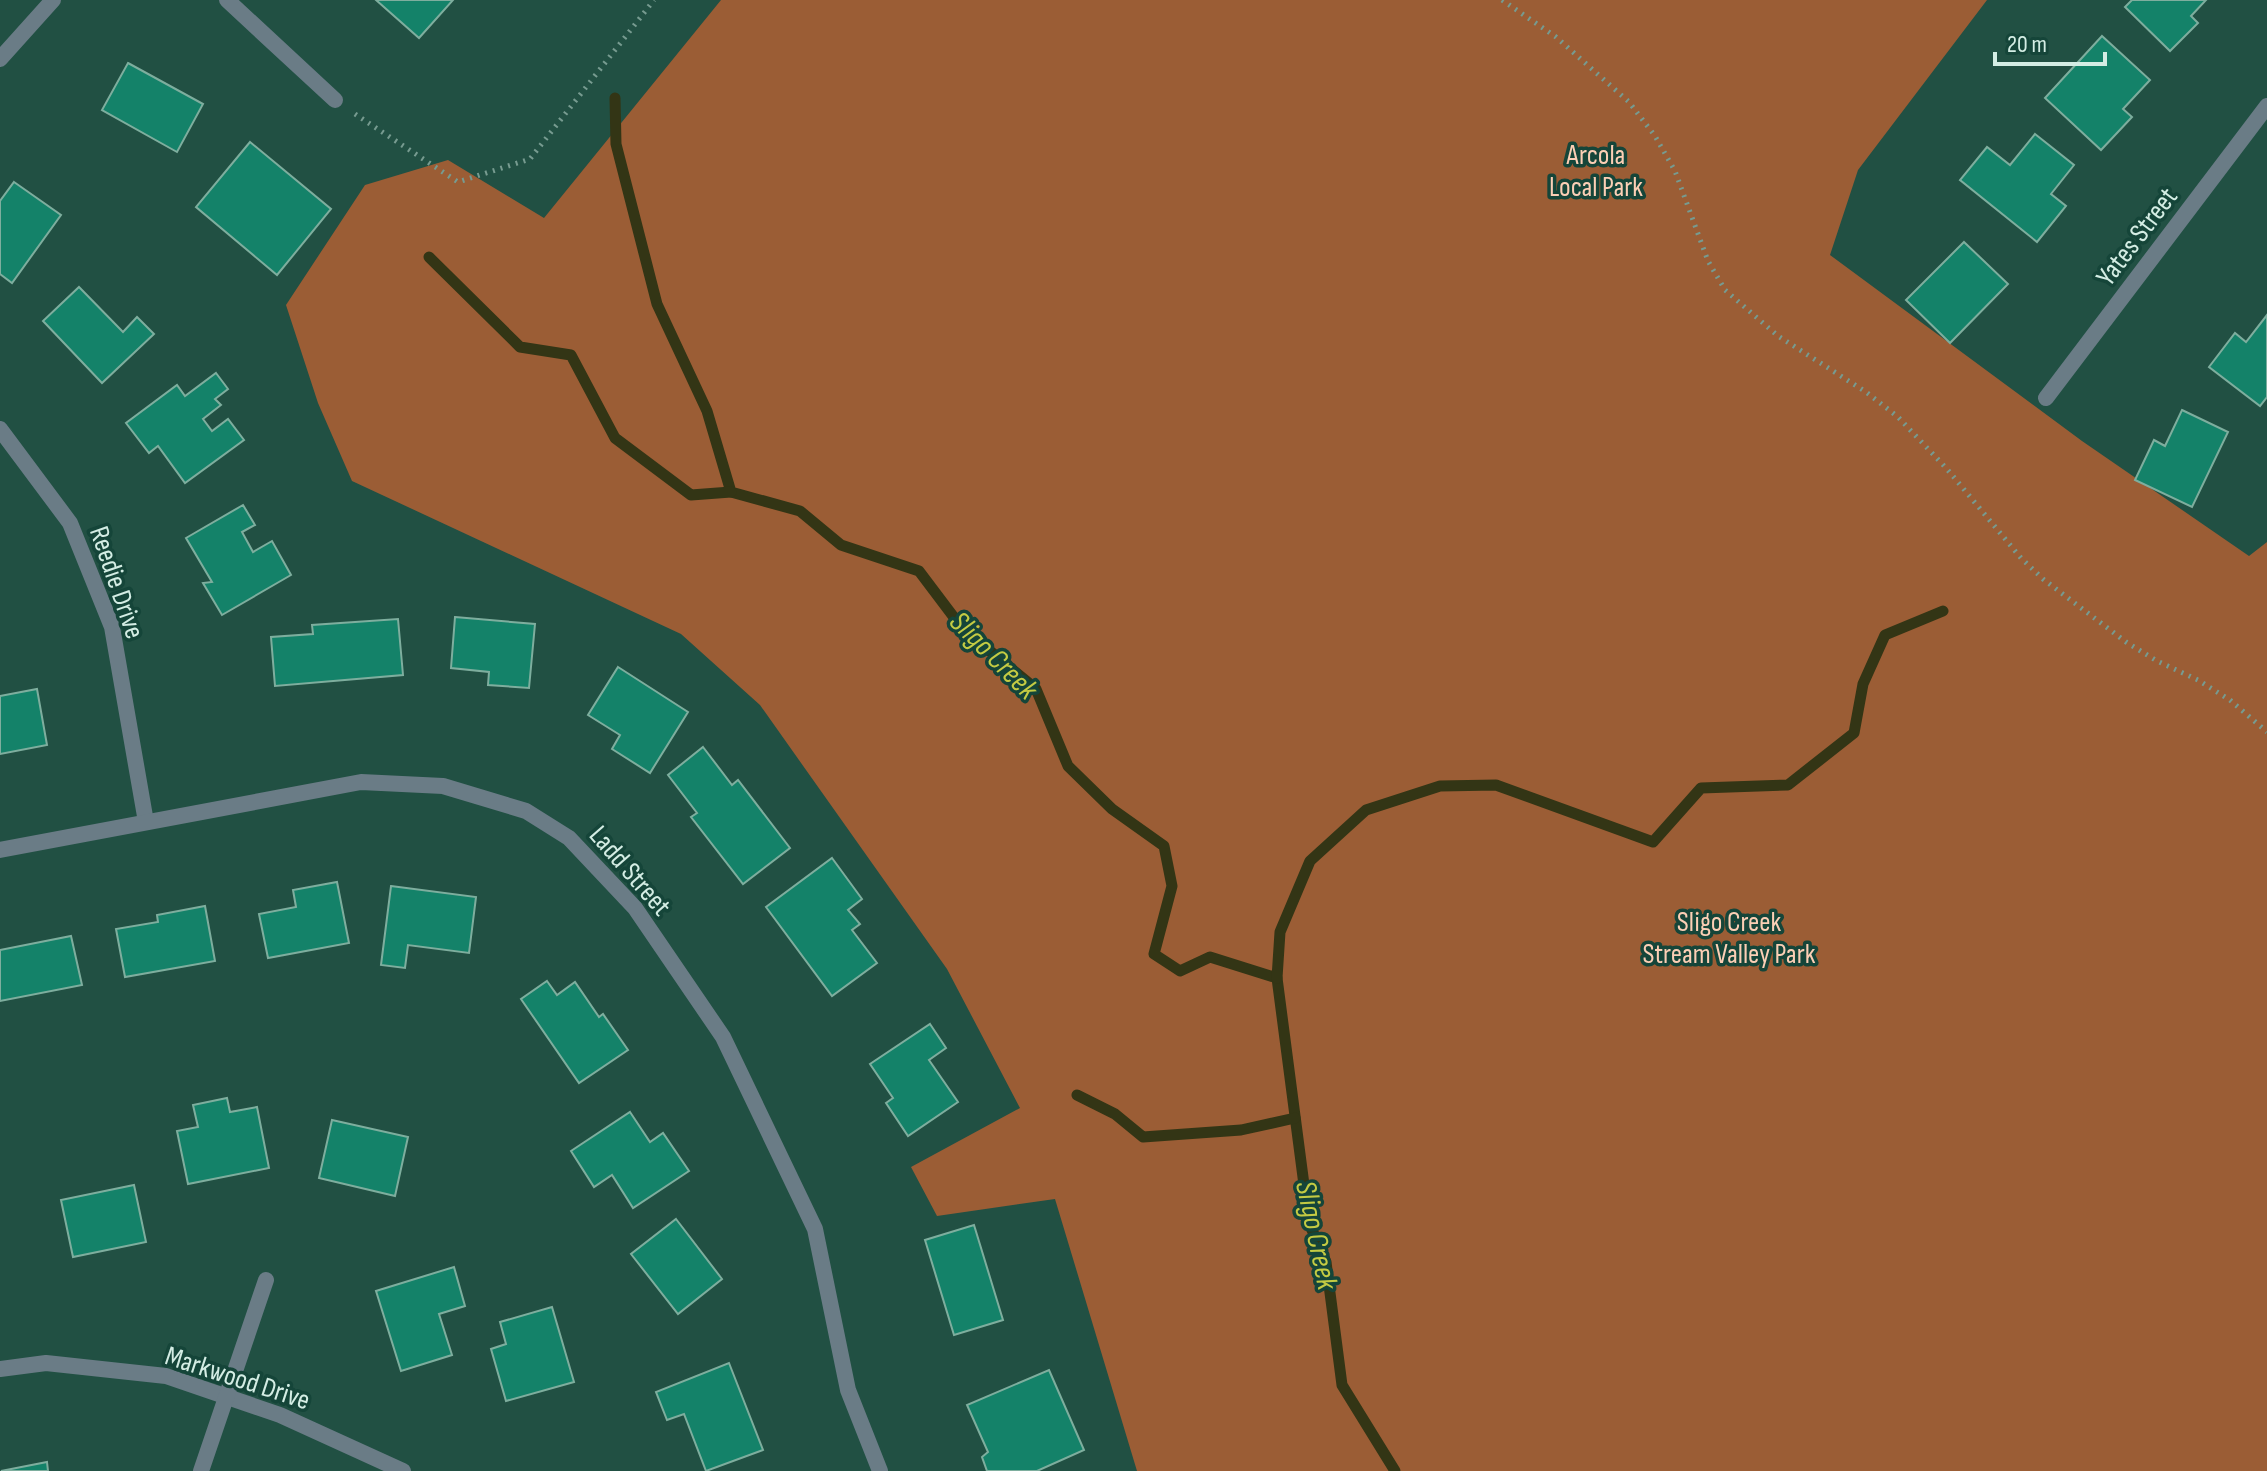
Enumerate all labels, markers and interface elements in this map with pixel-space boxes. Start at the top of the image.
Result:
scale bar [1995,16,2105,66]
text: 20 m [2007,30,2047,59]
park label: Arcola Local Park [1549,139,1643,204]
street label: Yates Street [2090,181,2185,293]
street label: Reedie Drive [82,522,151,643]
water label: Sligo Creek [942,604,1045,708]
street label: Ladd Street [582,819,678,923]
park label: Sligo Creek Stream Valley Park [1643,906,1816,971]
water label: Sligo Creek [1287,1178,1345,1294]
street label: Markwood Drive [161,1340,314,1417]

